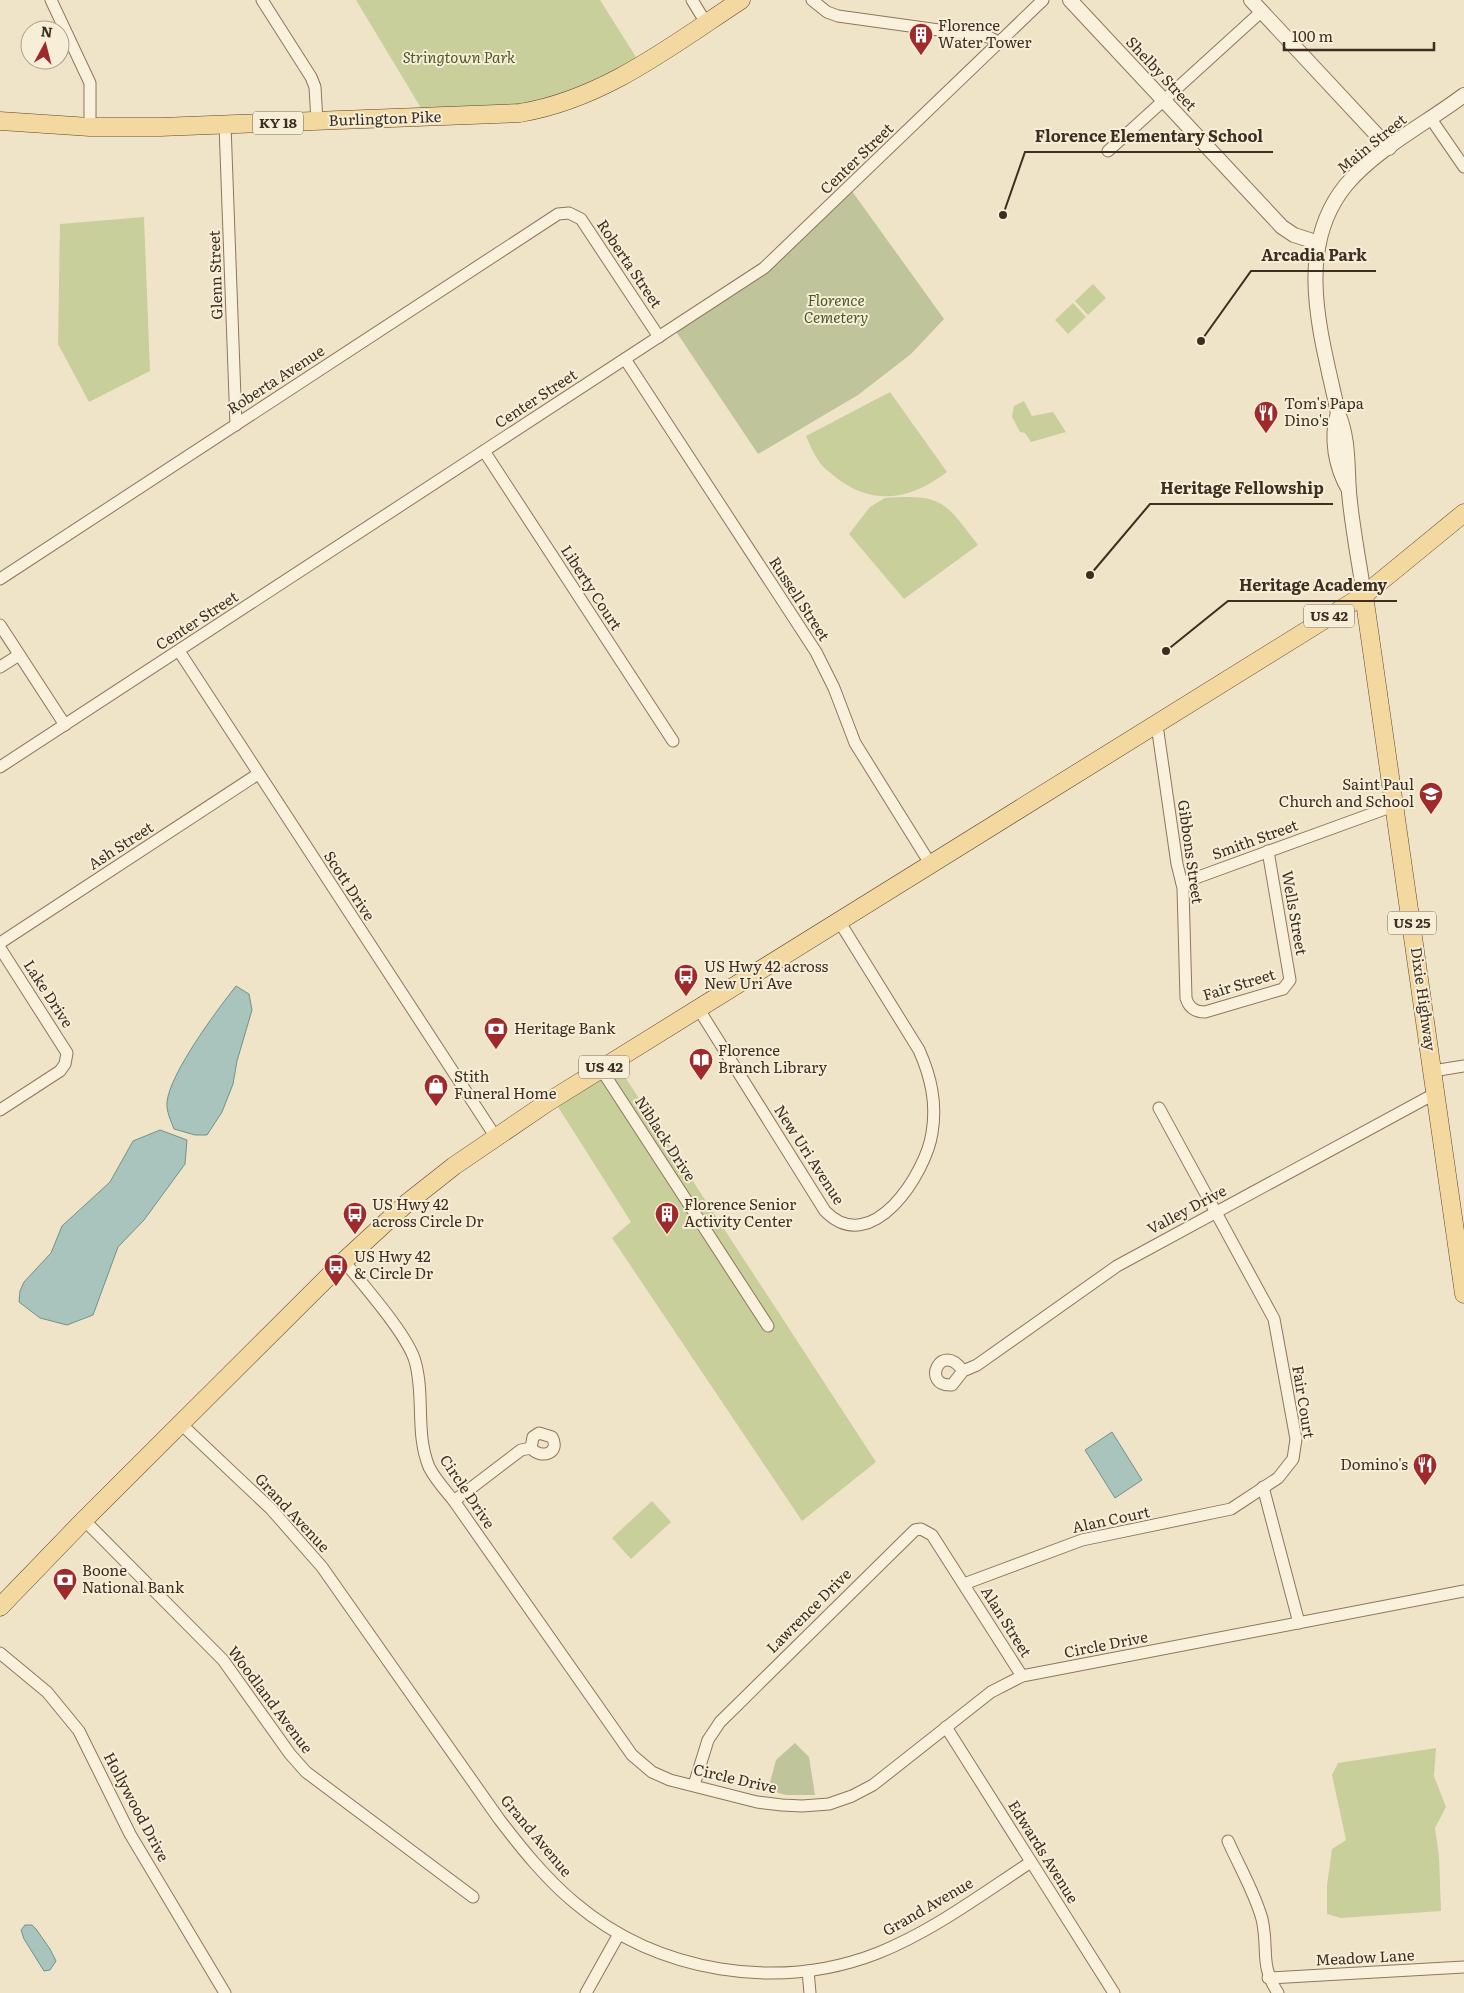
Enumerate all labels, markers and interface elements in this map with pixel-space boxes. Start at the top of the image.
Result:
place label: Florence Water Tower [938,13,1032,53]
north arrow [20,20,70,70]
text: N [40,20,54,42]
scale bar [1284,20,1434,52]
building icon: Florence Water Tower [908,22,934,56]
text: 100 m [1292,24,1333,47]
street label: Shelby Street [1121,30,1203,116]
park label: Stringtown Park [403,45,516,68]
street label: Burlington Pike [328,104,442,131]
street label: Main Street [1331,108,1411,178]
road number: KY 18 [253,112,303,134]
street label: Center Street [814,117,898,199]
callout: Florence Elementary School [1025,121,1273,152]
text: Florence Elementary School [1035,123,1263,147]
street label: Roberta Street [592,214,668,312]
street label: Glenn Street [201,230,228,320]
callout: Arcadia Park [1251,240,1376,271]
text: Arcadia Park [1261,242,1367,266]
park label: Florence Cemetery [804,288,868,328]
street label: Roberta Avenue [222,338,329,419]
street label: Center Street [489,362,581,433]
place label: Tom's Papa Dino's [1284,391,1365,431]
restaurant icon: Tom's Papa Dino's [1253,400,1279,434]
callout: Heritage Fellowship [1150,473,1333,504]
text: Heritage Fellowship [1160,475,1324,499]
street label: Liberty Court [556,540,628,634]
street label: Russell Street [764,551,836,645]
callout: Heritage Academy [1228,570,1397,601]
text: Heritage Academy [1239,572,1387,596]
street label: Center Street [150,584,242,655]
road number: US 42 [1304,604,1354,628]
place label: Saint Paul Church and School [1279,772,1414,812]
school or university icon: Saint Paul Church and School [1418,781,1444,815]
street label: Gibbons Street [1173,798,1210,905]
street label: Smith Street [1208,812,1301,865]
street label: Ash Street [83,815,157,874]
street label: Scott Drive [319,846,382,925]
street label: Wells Street [1277,869,1314,957]
road number: US 25 [1388,911,1436,934]
street label: Dixie Highway [1406,945,1443,1053]
place label: US Hwy 42 across New Uri Ave [704,954,828,994]
street label: Lake Drive [19,955,80,1032]
street label: Fair Street [1199,962,1278,1005]
bus stop icon: US Hwy 42 across New Uri Ave [673,963,699,997]
bank icon: Heritage Bank [483,1016,509,1050]
place label: Heritage Bank [514,1016,616,1039]
place label: Florence Branch Library [718,1038,827,1078]
library icon: Florence Branch Library [688,1047,714,1081]
road number: US 42 [579,1056,629,1078]
place label: Stith Funeral Home [454,1064,557,1104]
shop icon: Stith Funeral Home [423,1073,449,1107]
street label: Niblack Drive [630,1091,703,1186]
street label: New Uri Avenue [769,1100,851,1209]
street label: Valley Drive [1143,1178,1230,1239]
place label: US Hwy 42 across Circle Dr [372,1192,484,1232]
place label: Florence Senior Activity Center [684,1192,796,1232]
bus stop icon: US Hwy 42 across Circle Dr [342,1201,368,1235]
building icon: Florence Senior Activity Center [654,1201,680,1235]
place label: US Hwy 42 & Circle Dr [354,1244,433,1284]
bus stop icon: US Hwy 42 & Circle Dr [323,1253,349,1287]
street label: Fair Court [1287,1364,1322,1440]
street label: Circle Drive [435,1450,502,1533]
place label: Domino's [1340,1452,1408,1475]
restaurant icon: Domino's [1412,1452,1438,1486]
street label: Grand Avenue [250,1467,336,1557]
street label: Alan Court [1070,1499,1152,1538]
place label: Boone National Bank [82,1558,185,1598]
street label: Lawrence Drive [760,1562,856,1658]
bank icon: Boone National Bank [52,1567,78,1601]
street label: Alan Street [976,1581,1038,1661]
street label: Circle Drive [1062,1624,1150,1663]
street label: Woodland Avenue [223,1640,319,1758]
street label: Hollywood Drive [99,1747,176,1865]
street label: Circle Drive [691,1757,779,1798]
street label: Grand Avenue [496,1789,579,1881]
street label: Edwards Avenue [1003,1795,1085,1907]
street label: Grand Avenue [878,1870,977,1941]
street label: Meadow Lane [1315,1942,1415,1971]

